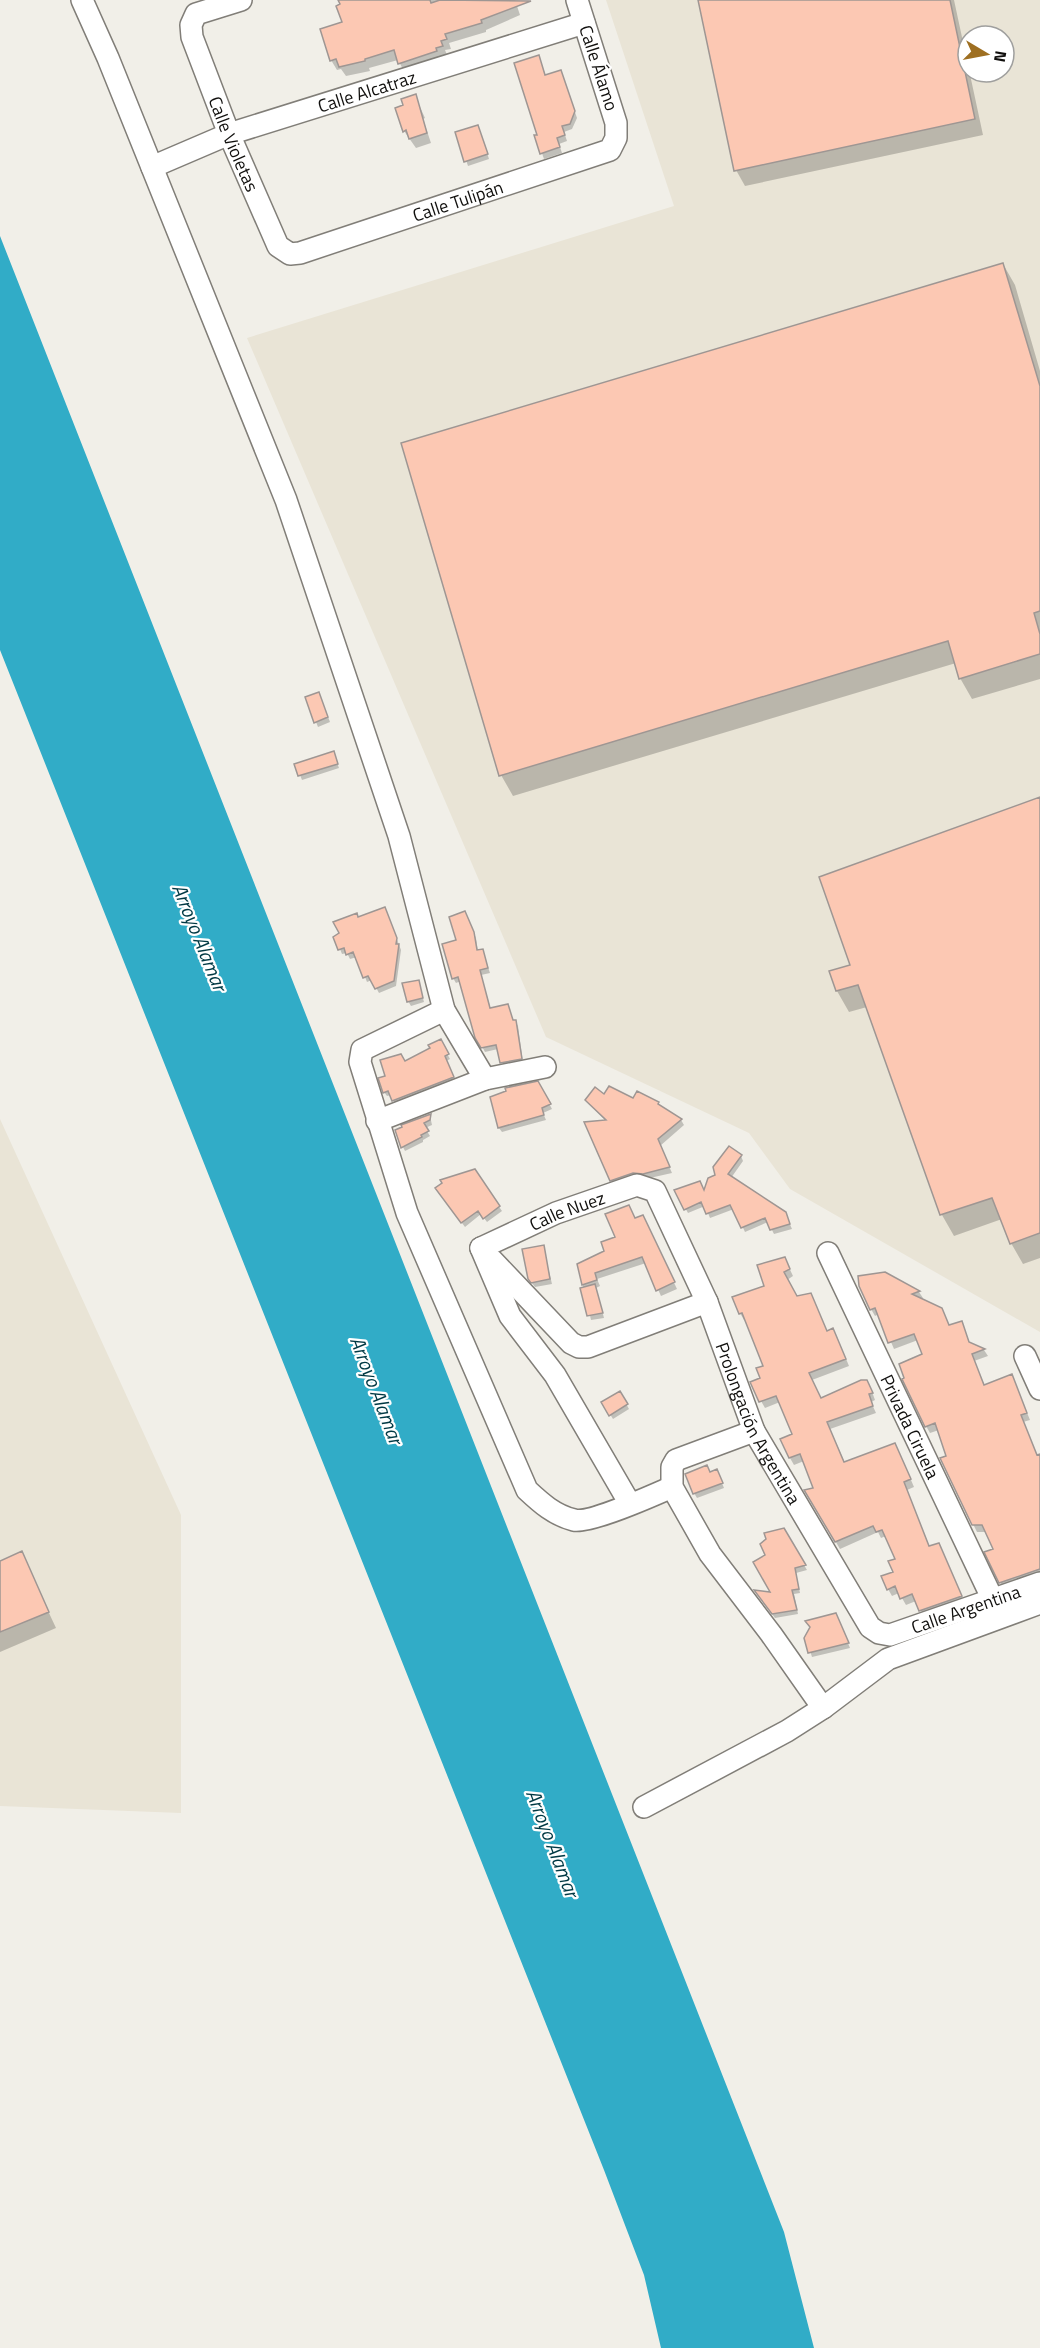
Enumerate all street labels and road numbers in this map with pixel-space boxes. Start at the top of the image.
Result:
street label: Calle Álamo [572,22,626,114]
street label: Calle Alcatraz [314,63,419,119]
street label: Calle Violetas [202,92,266,196]
street label: Calle Tulipán [409,173,507,228]
street label: Calle Nuez [525,1184,608,1237]
street label: Prolongación Argentina [709,1338,808,1509]
street label: Privada Ciruela [874,1370,947,1483]
street label: Calle Argentina [907,1577,1024,1640]

